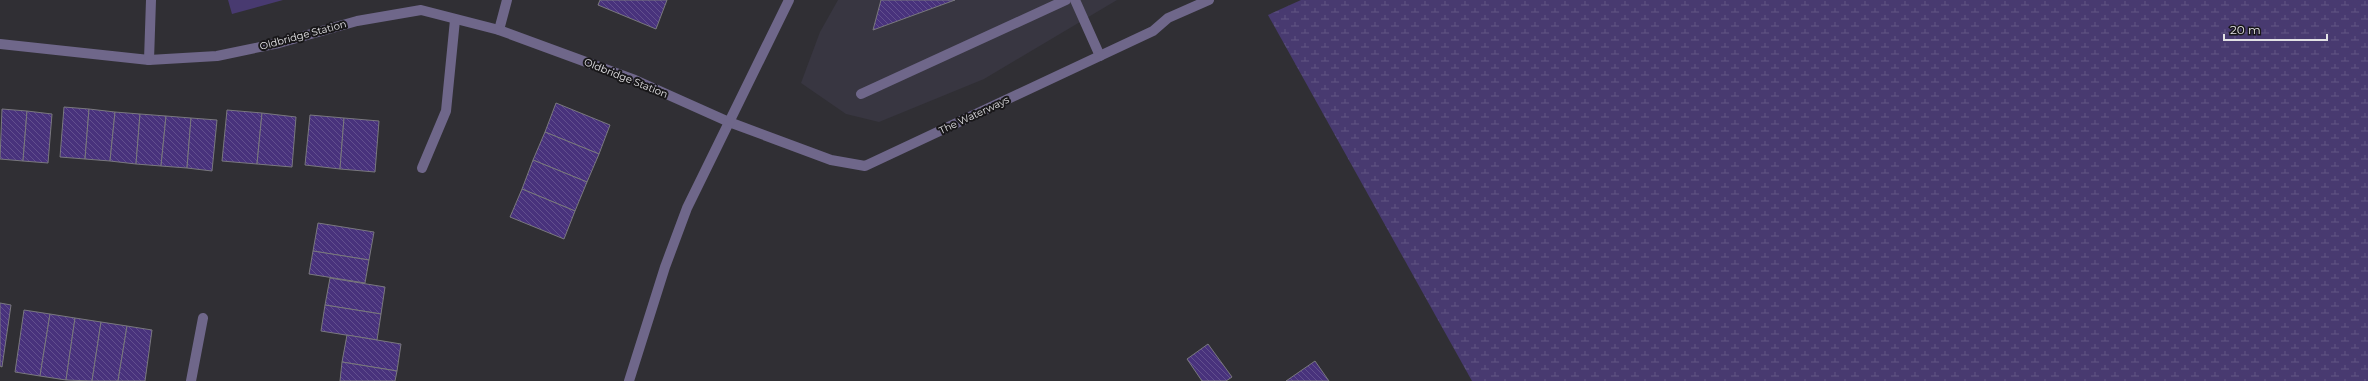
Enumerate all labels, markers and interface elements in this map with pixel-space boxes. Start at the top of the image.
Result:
scale bar [2224,16,2327,42]
street label: Oldbridge Station [258,17,348,53]
text: 20 m [2230,22,2261,37]
street label: Oldbridge Station [582,55,670,101]
street label: The Waterways [937,93,1011,137]

